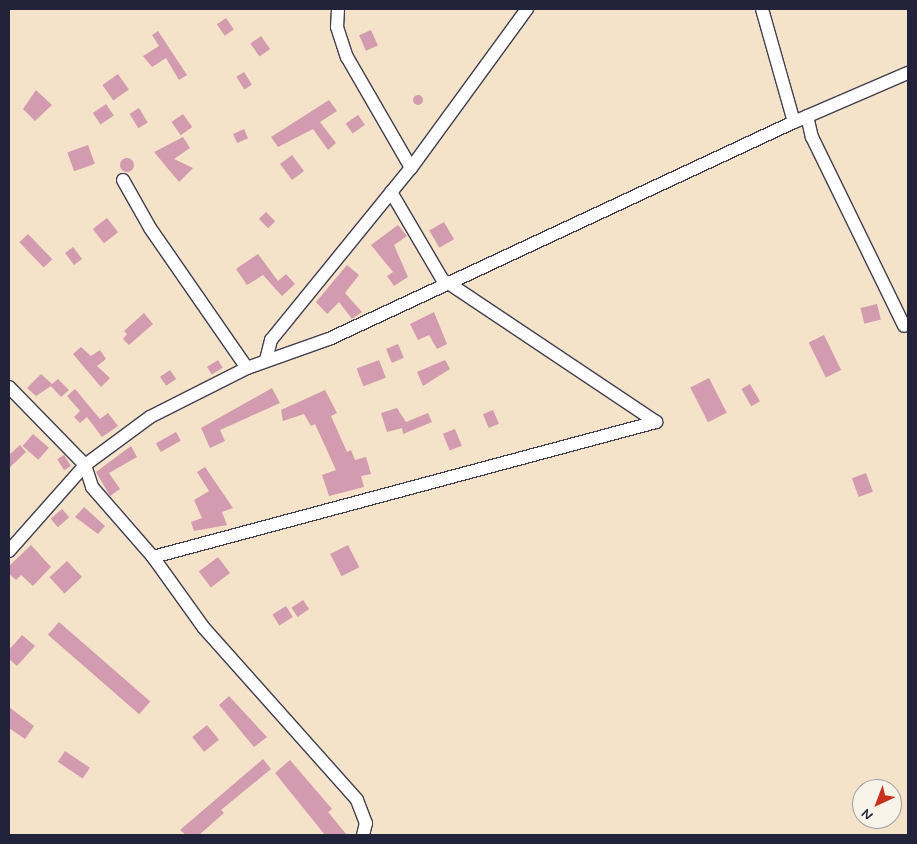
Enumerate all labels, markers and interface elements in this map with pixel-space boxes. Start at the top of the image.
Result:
north arrow [852,779,902,829]
text: N [858,804,877,824]

